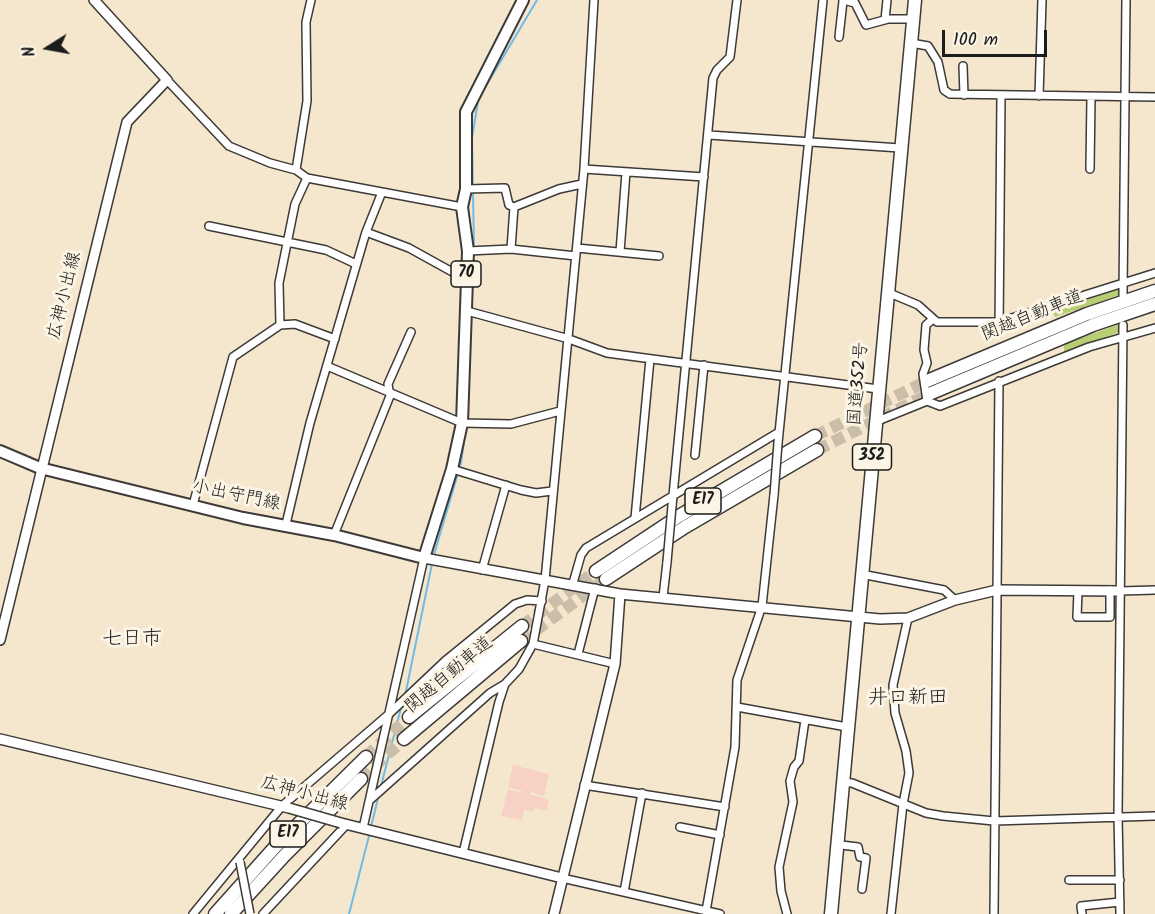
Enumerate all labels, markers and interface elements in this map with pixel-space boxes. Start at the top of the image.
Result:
north arrow [18,18,78,78]
scale bar [945,18,1050,56]
text: 100 m [953,26,998,55]
text: N [17,44,43,59]
street label: 広神小出線 [45,250,87,342]
road number: 70 [451,261,481,287]
street label: 関越自動車道 [979,287,1087,347]
street label: 国道352号 [846,341,874,427]
road number: 352 [852,444,892,470]
street label: 小出守門線 [190,477,282,517]
road number: E17 [685,488,721,514]
district label: 七日市 [102,629,162,653]
street label: 関越自動車道 [402,633,498,719]
district label: 井口新田 [868,688,948,712]
street label: 広神小出線 [258,773,350,817]
road number: E17 [270,821,306,847]

